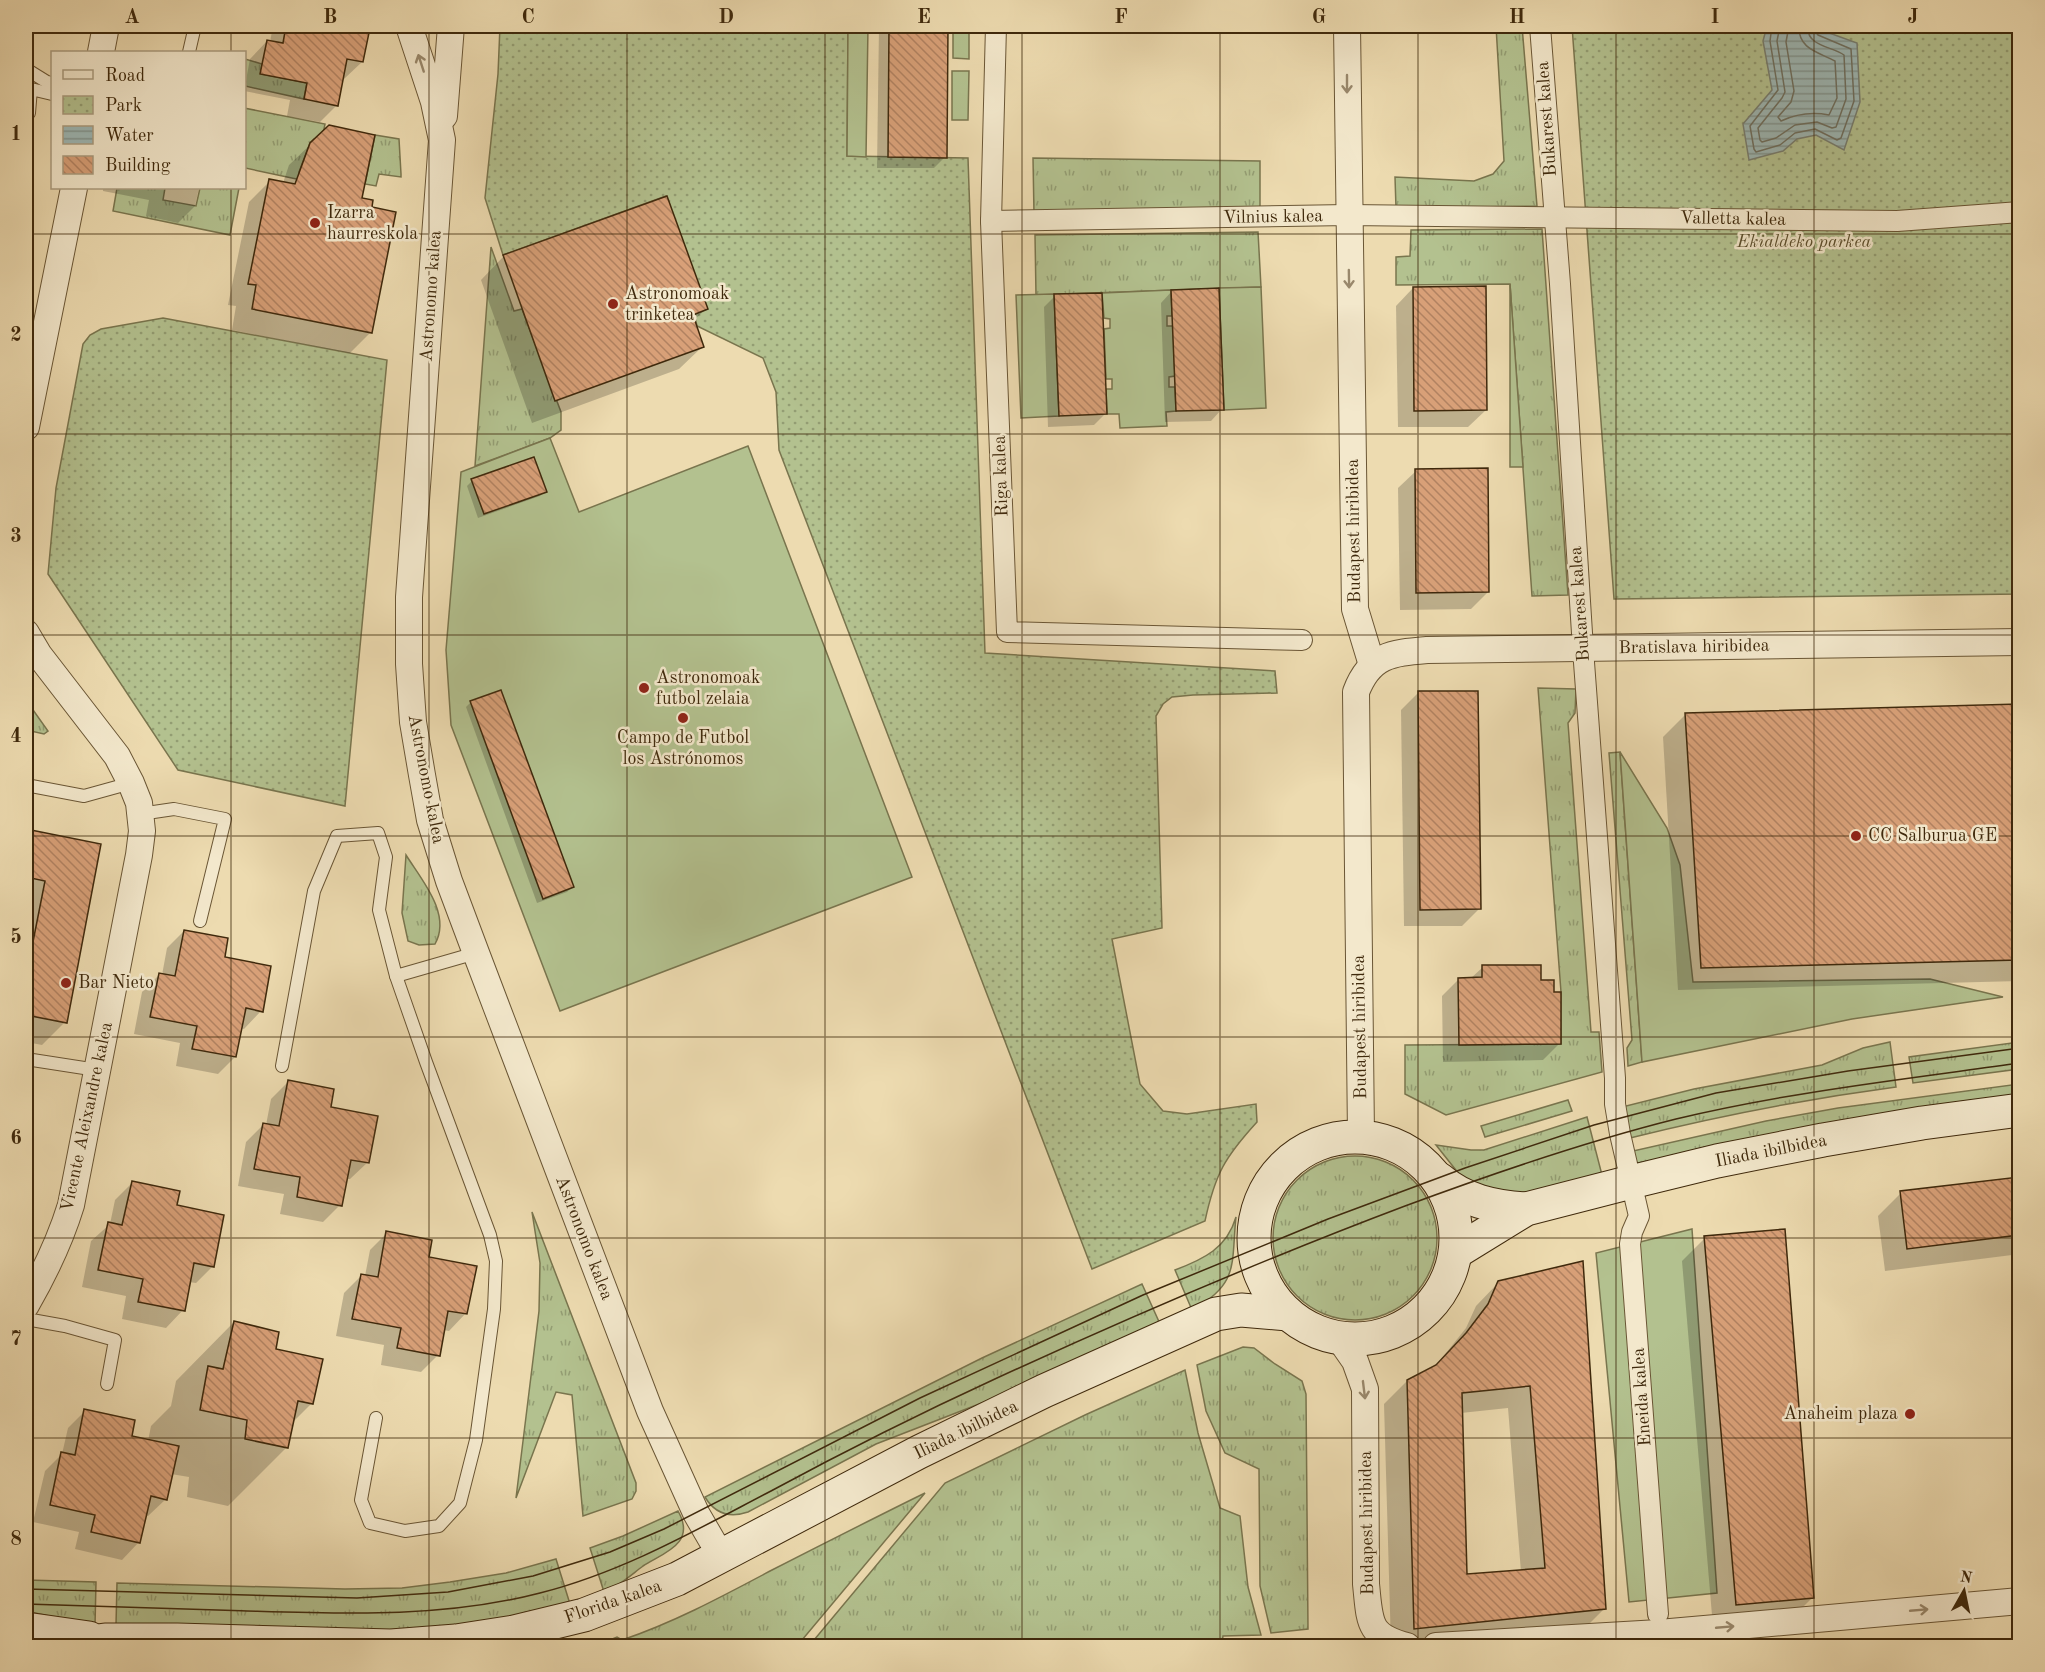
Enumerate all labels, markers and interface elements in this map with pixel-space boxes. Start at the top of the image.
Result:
text: A [124,8,140,28]
text: B [323,8,337,28]
text: C [521,8,535,28]
text: D [718,8,734,28]
text: E [917,8,931,28]
text: F [1114,8,1128,28]
text: G [1312,8,1326,28]
text: H [1509,8,1525,28]
text: I [1711,8,1719,28]
text: J [1908,8,1919,28]
legend [51,51,246,189]
one-way arrow [415,54,426,73]
street label: Bukarest kalea [1534,61,1560,177]
text: Road [105,67,145,85]
one-way arrow [1341,73,1353,93]
text: Park [105,97,142,115]
text: 1 [10,125,22,145]
text: Water [105,127,154,145]
text: Building [105,157,171,175]
place label: Izarra haurreskola [327,204,418,243]
street label: Vilnius kalea [1223,207,1323,227]
street label: Valletta kalea [1680,209,1786,229]
marker: Izarra haurreskola [308,216,322,230]
street label: Astronomo kalea [417,230,445,362]
park label: Ekialdeko parkea [1736,233,1872,251]
one-way arrow [1344,268,1355,288]
place label: Astronomoak trinketea [625,285,729,324]
marker: Astronomoak trinketea [606,297,620,311]
text: 2 [10,326,22,346]
street label: Riga kalea [991,435,1011,517]
street label: Budapest hiribidea [1344,458,1364,603]
text: 3 [10,527,22,547]
street label: Bukarest kalea [1567,546,1593,662]
street label: Bratislava hiribidea [1618,637,1770,657]
place label: Astronomoak futbol zelaia [656,669,760,708]
marker: Astronomoak futbol zelaia [637,681,651,695]
marker: Campo de Futbol los Astrónomos [676,711,690,725]
street label: Astronomo kalea [405,713,447,845]
text: 4 [10,727,22,747]
place label: Campo de Futbol los Astrónomos [617,729,749,768]
place label: CC Salburua GE [1868,827,1997,845]
marker: CC Salburua GE [1849,829,1863,843]
text: 5 [10,927,22,948]
street label: Budapest hiribidea [1350,954,1370,1099]
place label: Bar Nieto [78,974,154,992]
marker: Bar Nieto [59,976,73,990]
street label: Vicente Aleixandre kalea [58,1020,116,1214]
text: 6 [10,1129,22,1149]
street label: Iliada ibilbidea [1714,1131,1829,1171]
street label: Astronomo kalea [552,1173,616,1303]
text: 7 [10,1330,22,1350]
street label: Eneida kalea [1630,1347,1654,1447]
one-way arrow [1359,1379,1370,1399]
street label: Iliada ibilbidea [911,1397,1021,1463]
place label: Anaheim plaza [1783,1405,1898,1423]
marker: Anaheim plaza [1903,1407,1917,1421]
street label: Budapest hiribidea [1357,1450,1377,1595]
text: 8 [10,1530,22,1550]
north arrow [1934,1561,1994,1621]
text: N [1959,1569,1974,1587]
street label: Florida kalea [562,1577,664,1627]
one-way arrow [1909,1604,1929,1615]
one-way arrow [1715,1621,1734,1632]

